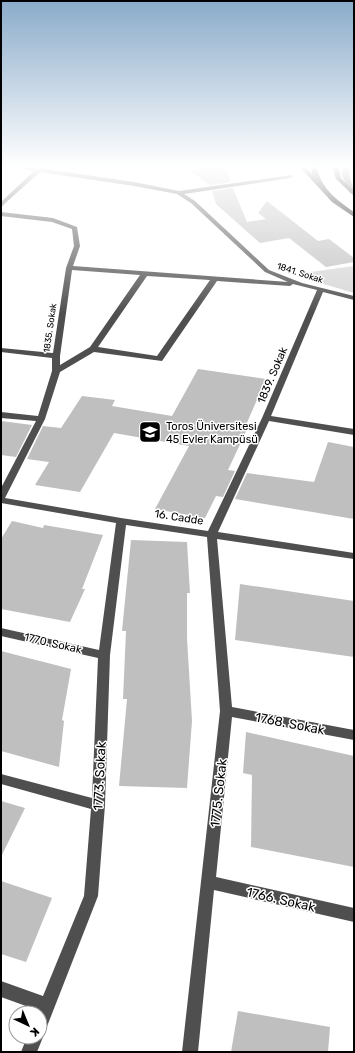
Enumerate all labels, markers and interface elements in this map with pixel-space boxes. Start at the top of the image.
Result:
street label: 1841. Sokak [276,261,325,285]
street label: 1835. Sokak [42,302,58,353]
street label: 1839. Sokak [255,345,290,405]
school or university icon: Toros Üniversitesi 45 Evler Kampüsü [137,419,163,445]
place label: Toros Üniversitesi 45 Evler Kampüsü [166,420,258,446]
street label: 16. Cadde [153,507,204,528]
street label: 1770. Sokak [23,631,83,657]
street label: 1768. Sokak [254,709,326,738]
street label: 1773. Sokak [90,741,109,811]
street label: 1775. Sokak [207,758,230,828]
street label: 1766. Sokak [245,884,317,915]
north arrow [8,1005,48,1045]
text: K [27,1025,42,1040]

